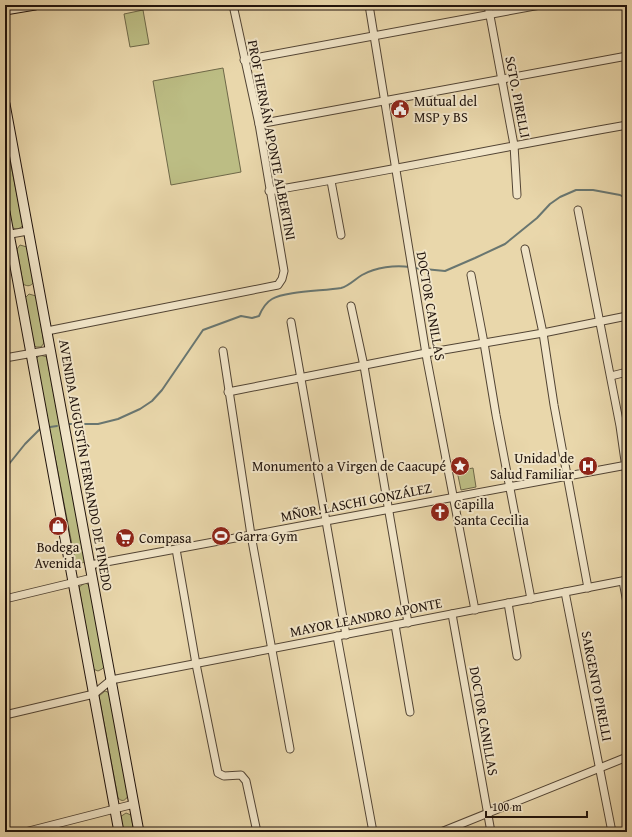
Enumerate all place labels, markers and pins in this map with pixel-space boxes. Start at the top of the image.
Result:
place label: Mutual del MSP y BS [414,91,477,127]
public building icon: Mutual del MSP y BS [389,98,411,120]
place label: Unidad de Salud Familiar [490,448,574,484]
place icon: Monumento a Virgen de Caacupé [449,455,471,477]
hospital icon: Unidad de Salud Familiar [577,455,599,477]
place label: Monumento a Virgen de Caacupé [252,456,446,476]
place label: Capilla Santa Cecilia [454,494,529,530]
church icon: Capilla Santa Cecilia [429,501,451,523]
shop icon: Bodega Avenida [47,515,69,537]
sports icon: Garra Gym [210,525,232,547]
place label: Garra Gym [235,526,298,546]
supermarket icon: Compasa [114,527,136,549]
place label: Compasa [139,528,192,548]
place label: Bodega Avenida [35,537,82,573]

